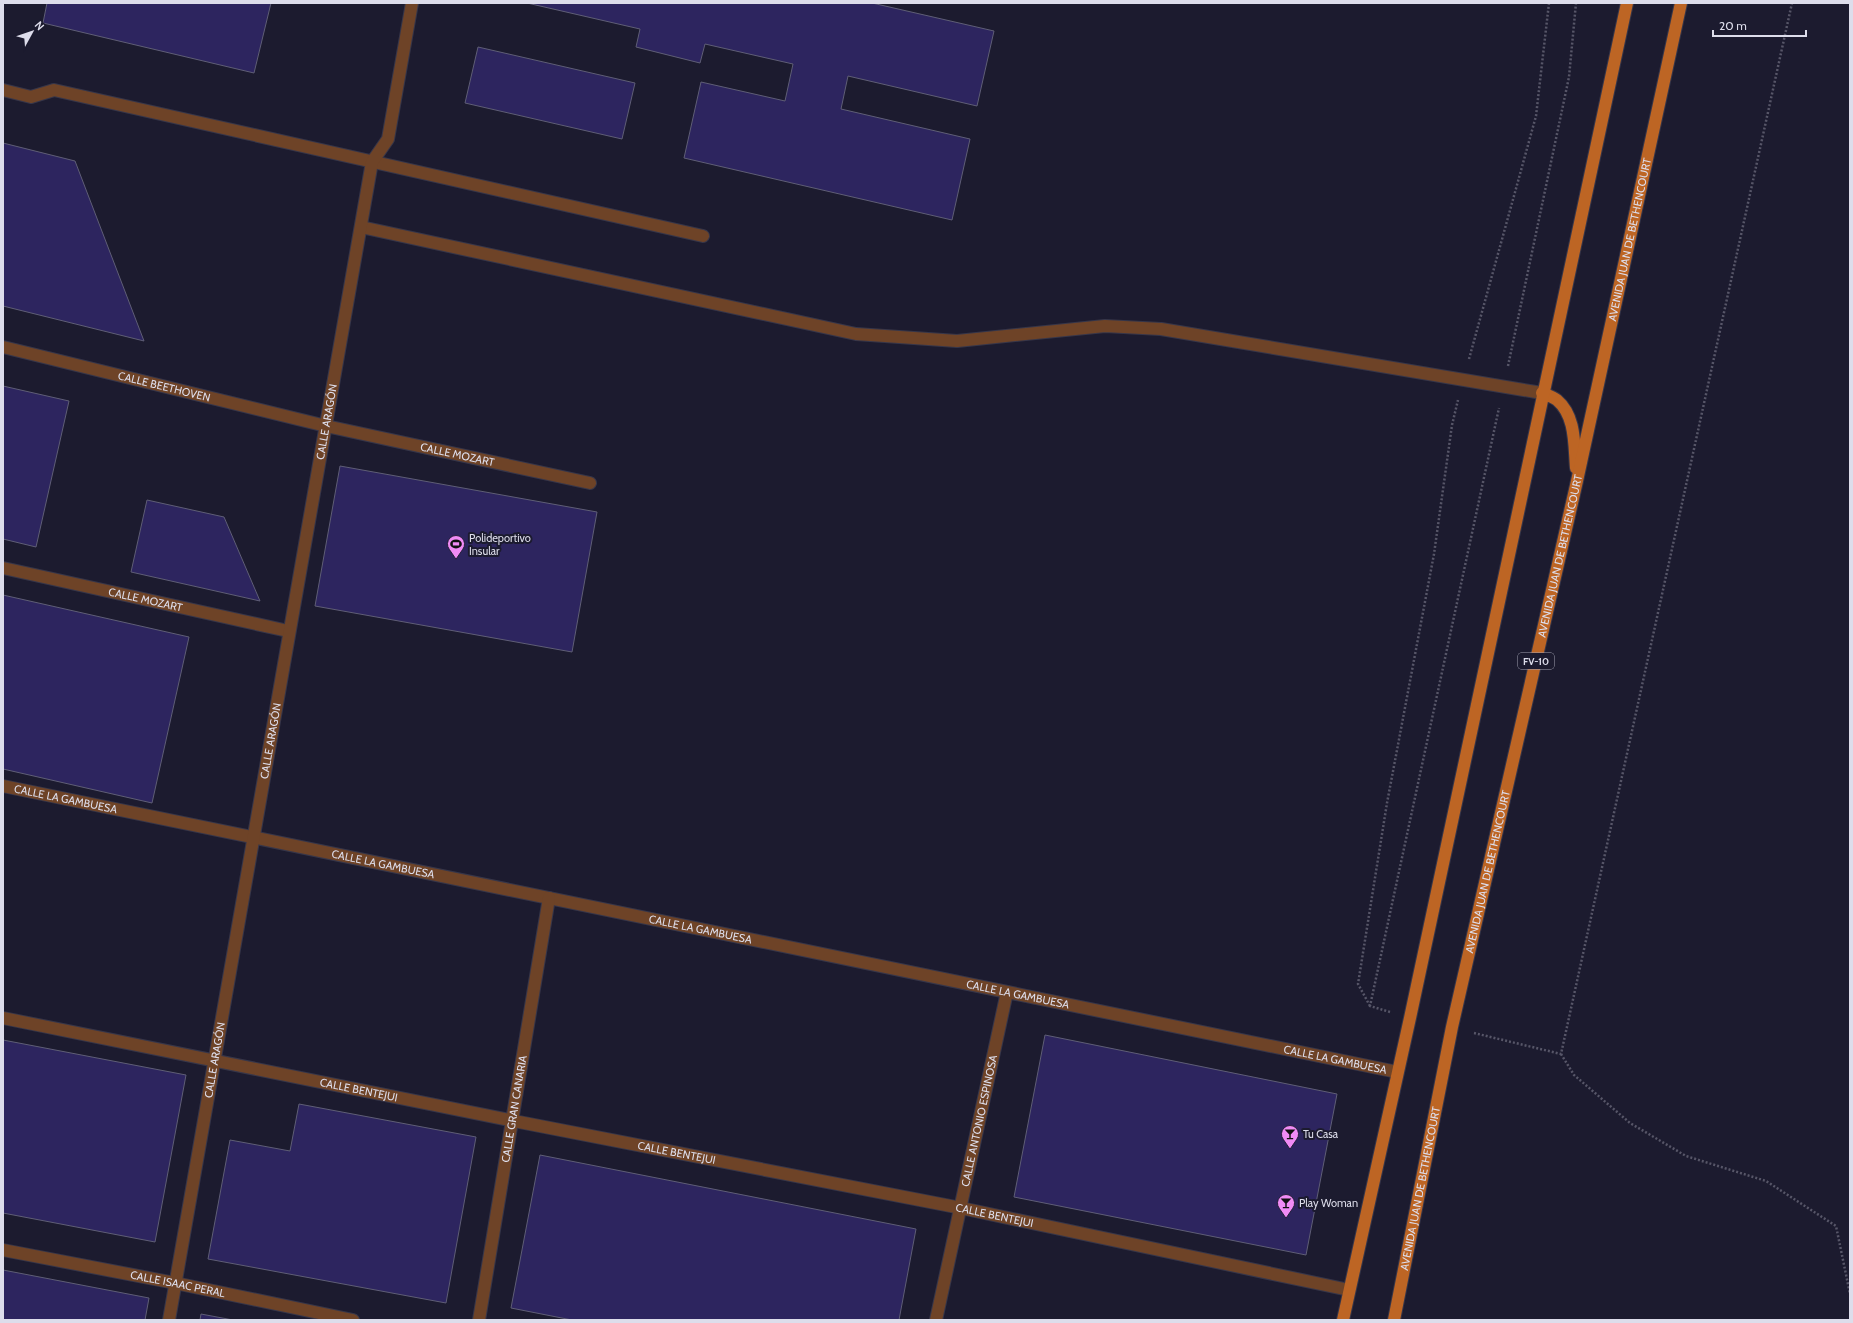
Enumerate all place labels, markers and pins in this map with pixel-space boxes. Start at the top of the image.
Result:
place label: Polideportivo Insular [469,531,531,558]
sports icon: Polideportivo Insular [446,534,466,559]
bar icon: Tu Casa [1280,1124,1300,1149]
place label: Tu Casa [1303,1127,1339,1141]
bar icon: Play Woman [1276,1193,1296,1218]
place label: Play Woman [1299,1196,1358,1210]

